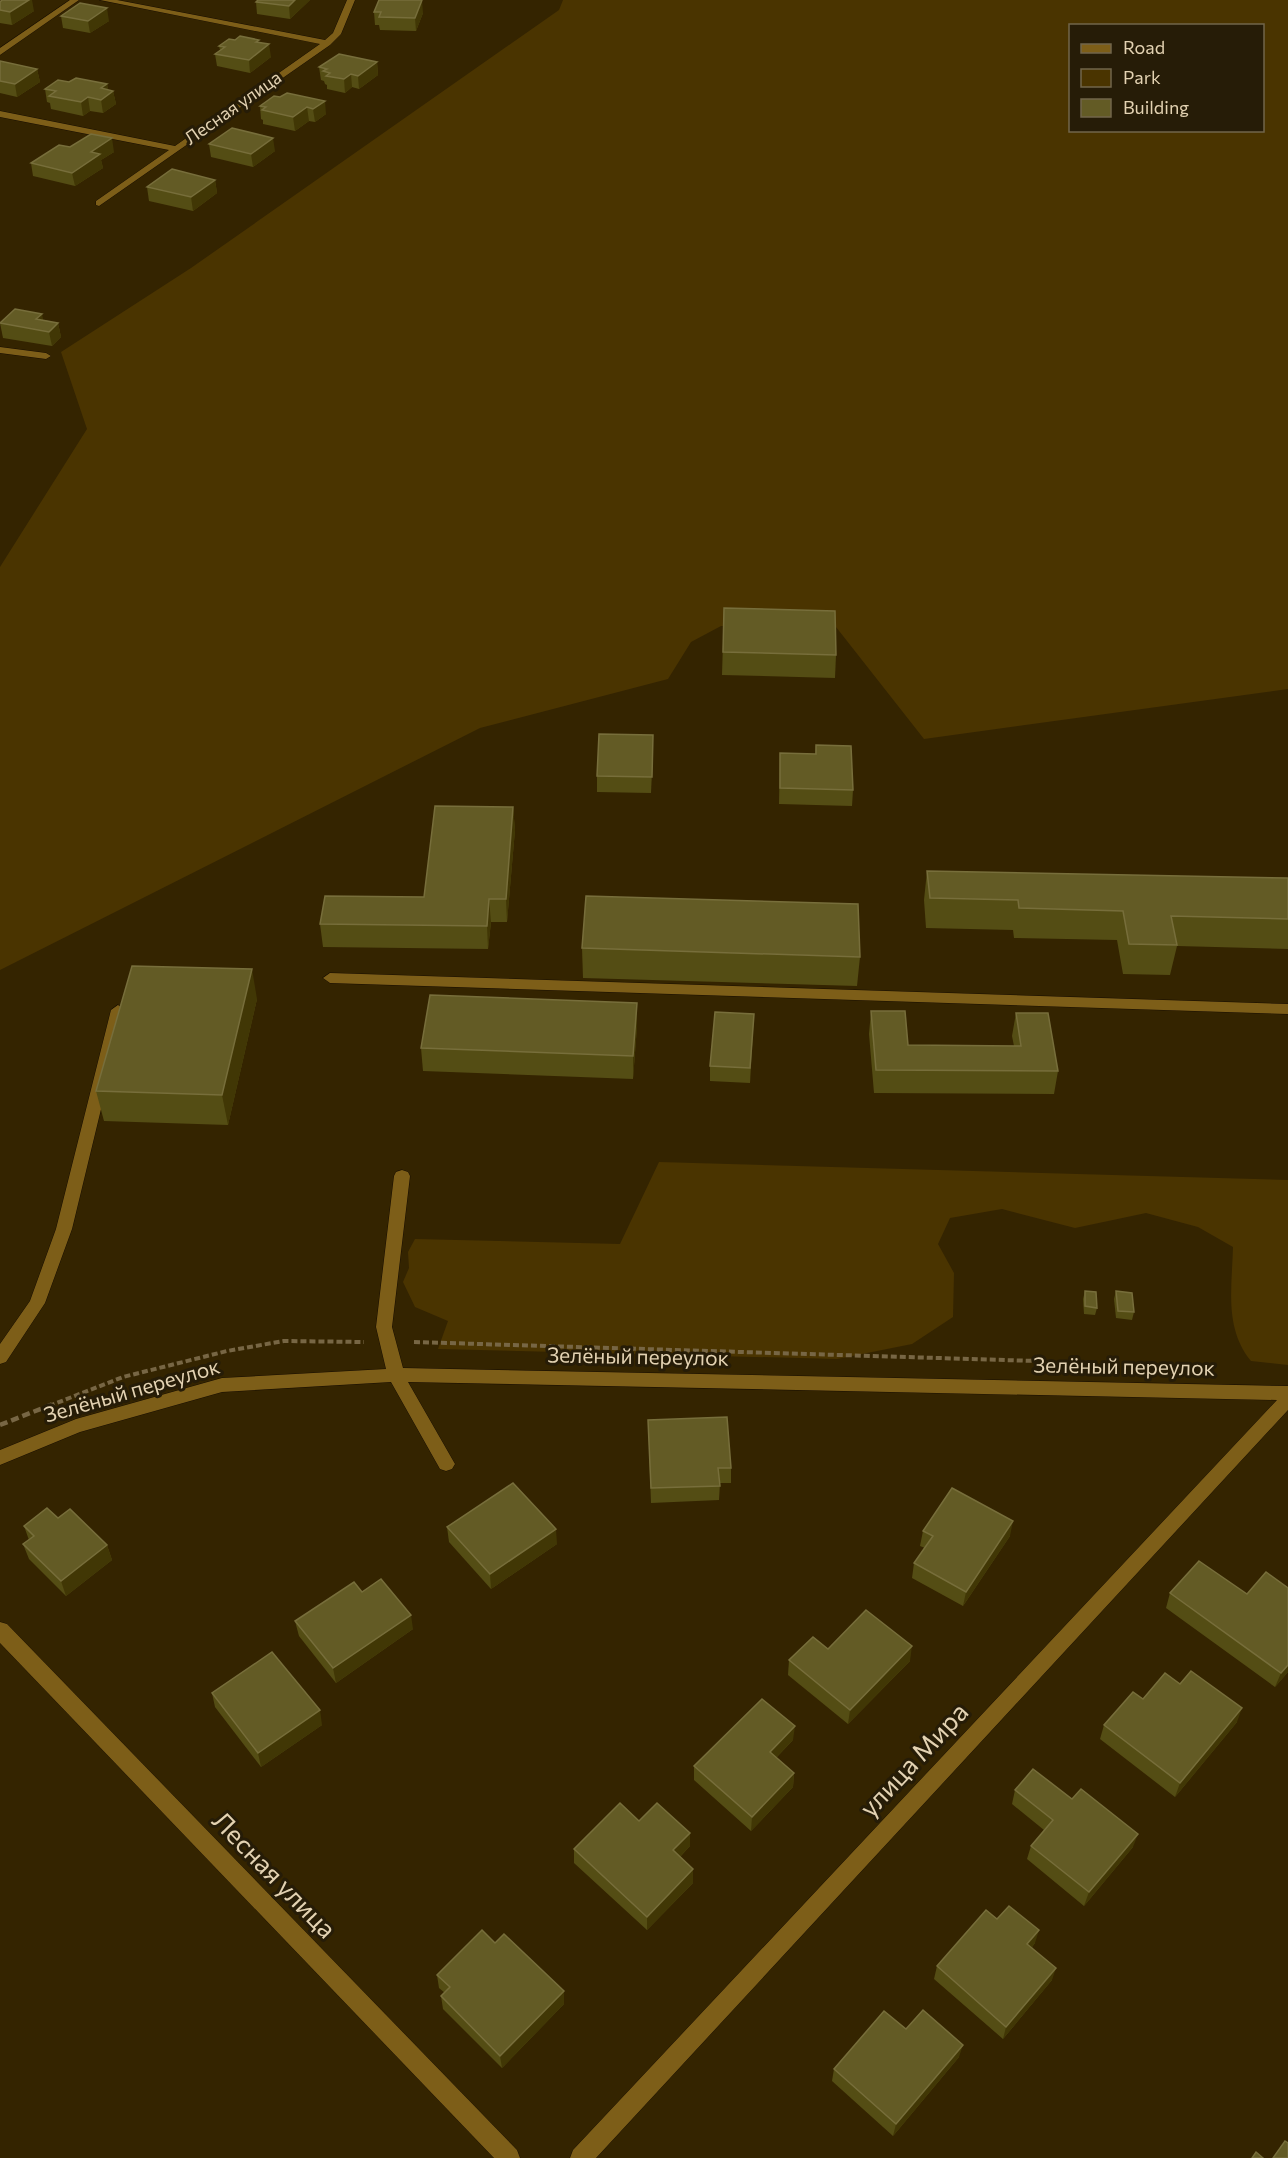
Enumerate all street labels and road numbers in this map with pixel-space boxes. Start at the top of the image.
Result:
street label: Лесная улица [180,66,285,149]
street label: Зелёный переулок [547,1341,729,1370]
street label: Зелёный переулок [1033,1351,1215,1380]
street label: Зелёный переулок [41,1352,222,1427]
street label: улица Мира [852,1696,974,1822]
street label: Лесная улица [207,1804,343,1944]

